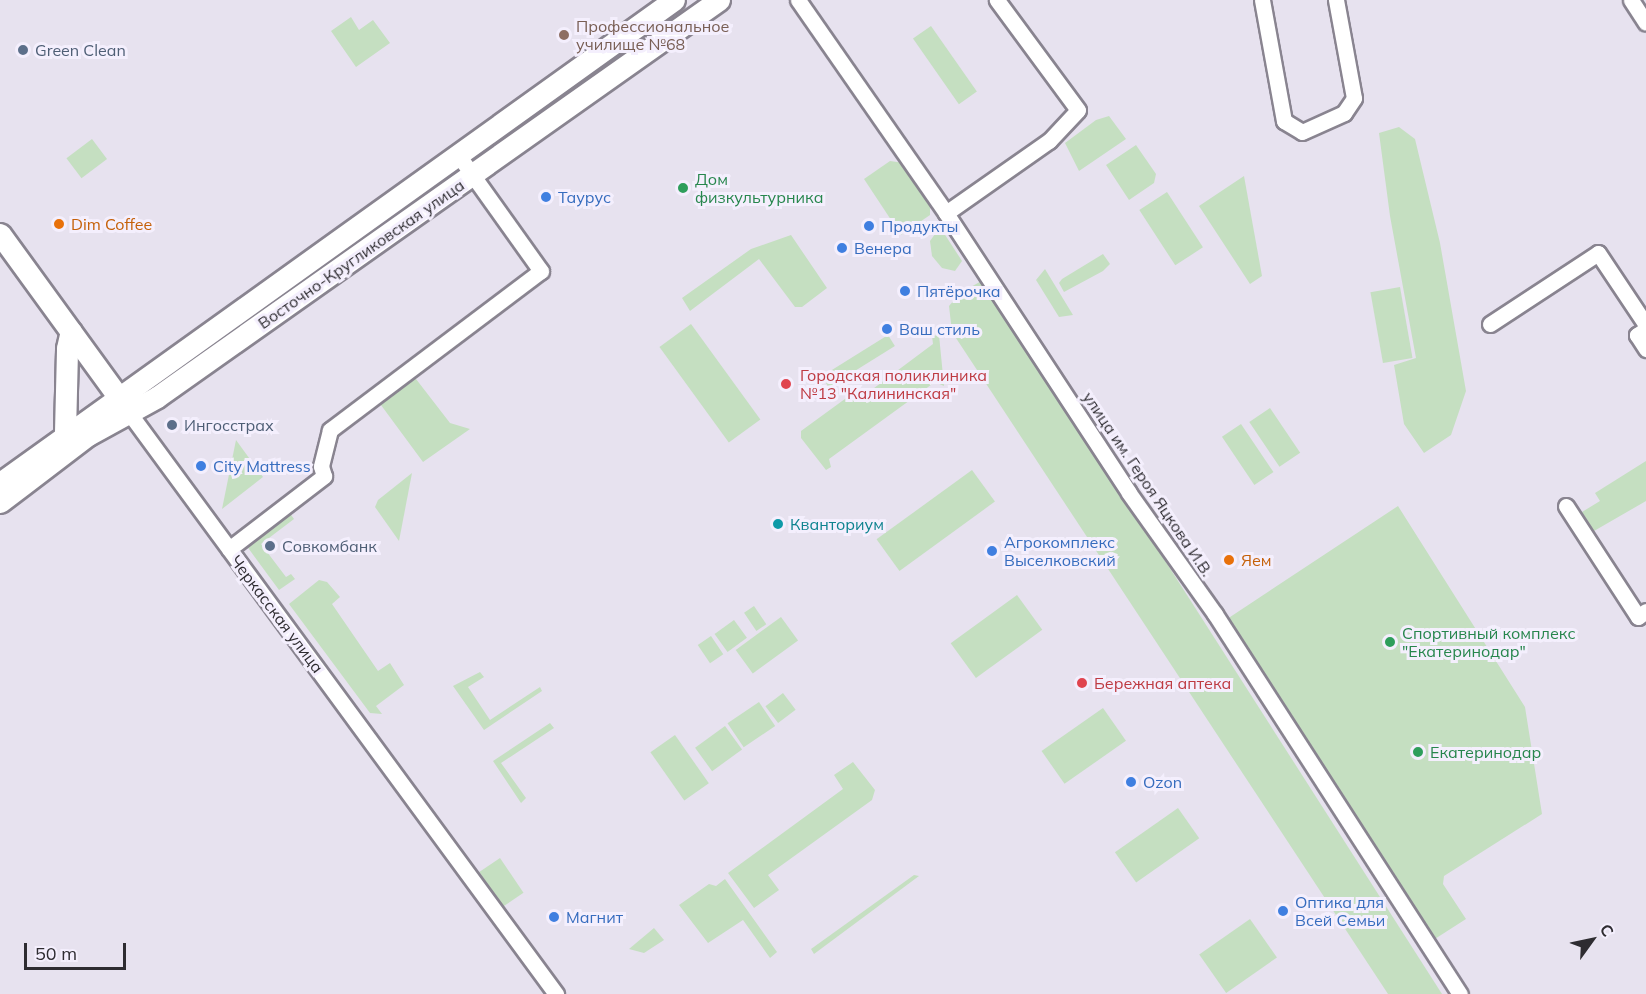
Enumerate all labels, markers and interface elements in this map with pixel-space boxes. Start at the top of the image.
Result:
place label: Профессиональное училище №68 [576,16,729,54]
marker: Профессиональное училище №68 [557,28,571,42]
place label: Green Clean [35,40,126,60]
marker: Green Clean [16,43,30,57]
place label: Дом физкультурника [695,169,823,207]
street label: Восточно-Кругликовская улица [254,175,468,333]
marker: Дом физкультурника [676,181,690,195]
place label: Таурус [558,187,611,207]
marker: Таурус [539,190,553,204]
place label: Dim Coffee [71,214,152,234]
place label: Продукты [881,216,958,236]
marker: Dim Coffee [52,217,66,231]
marker: Продукты [862,219,876,233]
place label: Венера [854,238,912,258]
marker: Венера [835,241,849,255]
place label: Пятёрочка [917,281,1001,301]
marker: Пятёрочка [898,284,912,298]
place label: Ваш стиль [899,319,980,339]
marker: Ваш стиль [880,322,894,336]
place label: Городская поликлиника №13 "Калининская" [800,365,987,403]
marker: Городская поликлиника №13 "Калининская" [777,375,795,393]
street label: улица им. Героя Яцкова И.В. [1079,388,1217,580]
place label: Ингосстрах [184,415,274,435]
marker: Ингосстрах [165,418,179,432]
place label: City Mattress [213,456,311,476]
marker: City Mattress [194,459,208,473]
place label: Кванториум [790,514,884,534]
marker: Кванториум [771,517,785,531]
place label: Агрокомплекс Выселковский [1004,532,1116,570]
place label: Совкомбанк [282,536,377,556]
marker: Совкомбанк [263,539,277,553]
marker: Агрокомплекс Выселковский [985,544,999,558]
place label: Яем [1241,550,1272,570]
street label: Черкасская улица [227,551,327,677]
marker: Яем [1222,553,1236,567]
place label: Спортивный комплекс "Екатеринодар" [1402,623,1576,661]
marker: Спортивный комплекс "Екатеринодар" [1383,635,1397,649]
place label: Бережная аптека [1094,673,1231,693]
marker: Бережная аптека [1075,676,1089,690]
place label: Екатеринодар [1430,742,1541,762]
marker: Екатеринодар [1411,745,1425,759]
place label: Ozon [1143,772,1182,792]
marker: Ozon [1124,775,1138,789]
place label: Оптика для Всей Семьи [1295,892,1385,930]
marker: Оптика для Всей Семьи [1276,904,1290,918]
place label: Магнит [566,907,623,927]
marker: Магнит [547,910,561,924]
north arrow [1562,910,1622,970]
text: С [1596,920,1618,940]
scale bar [27,931,129,969]
text: 50 m [35,942,77,965]

